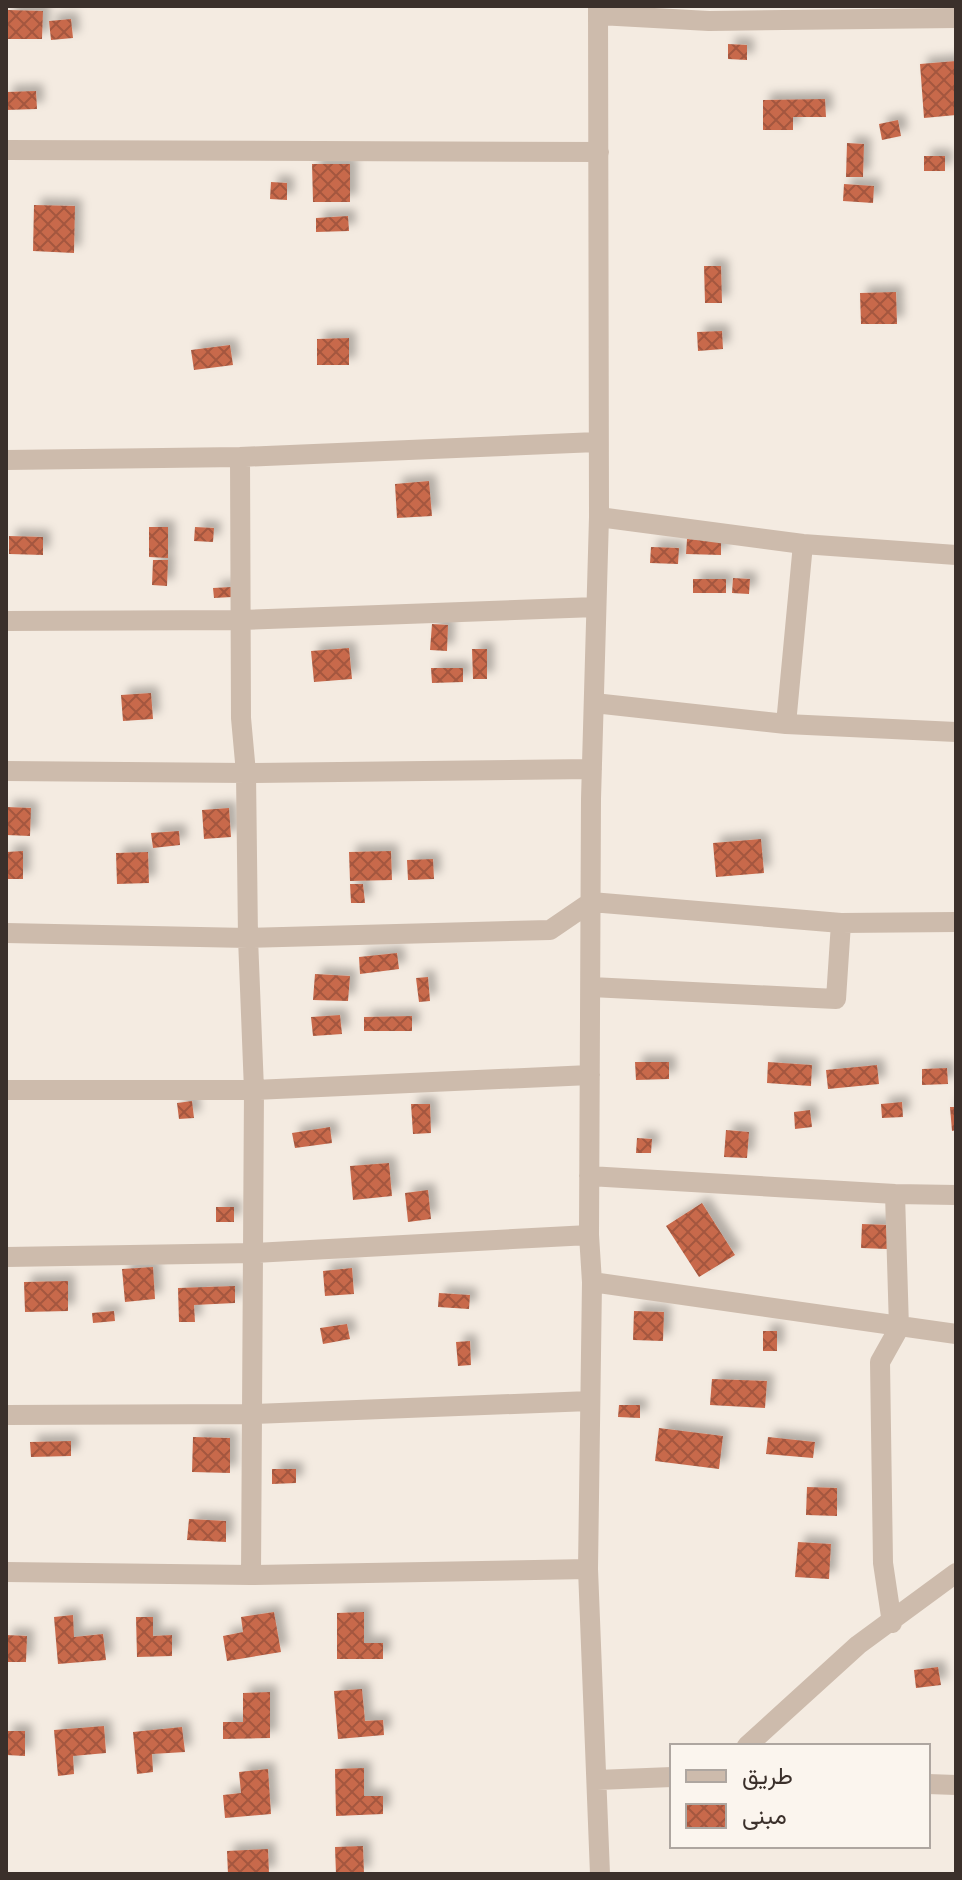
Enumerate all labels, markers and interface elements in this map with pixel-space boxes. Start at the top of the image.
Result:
legend [670,1744,930,1848]
text: طريق [742,1762,793,1791]
text: مبنى [742,1802,787,1830]

